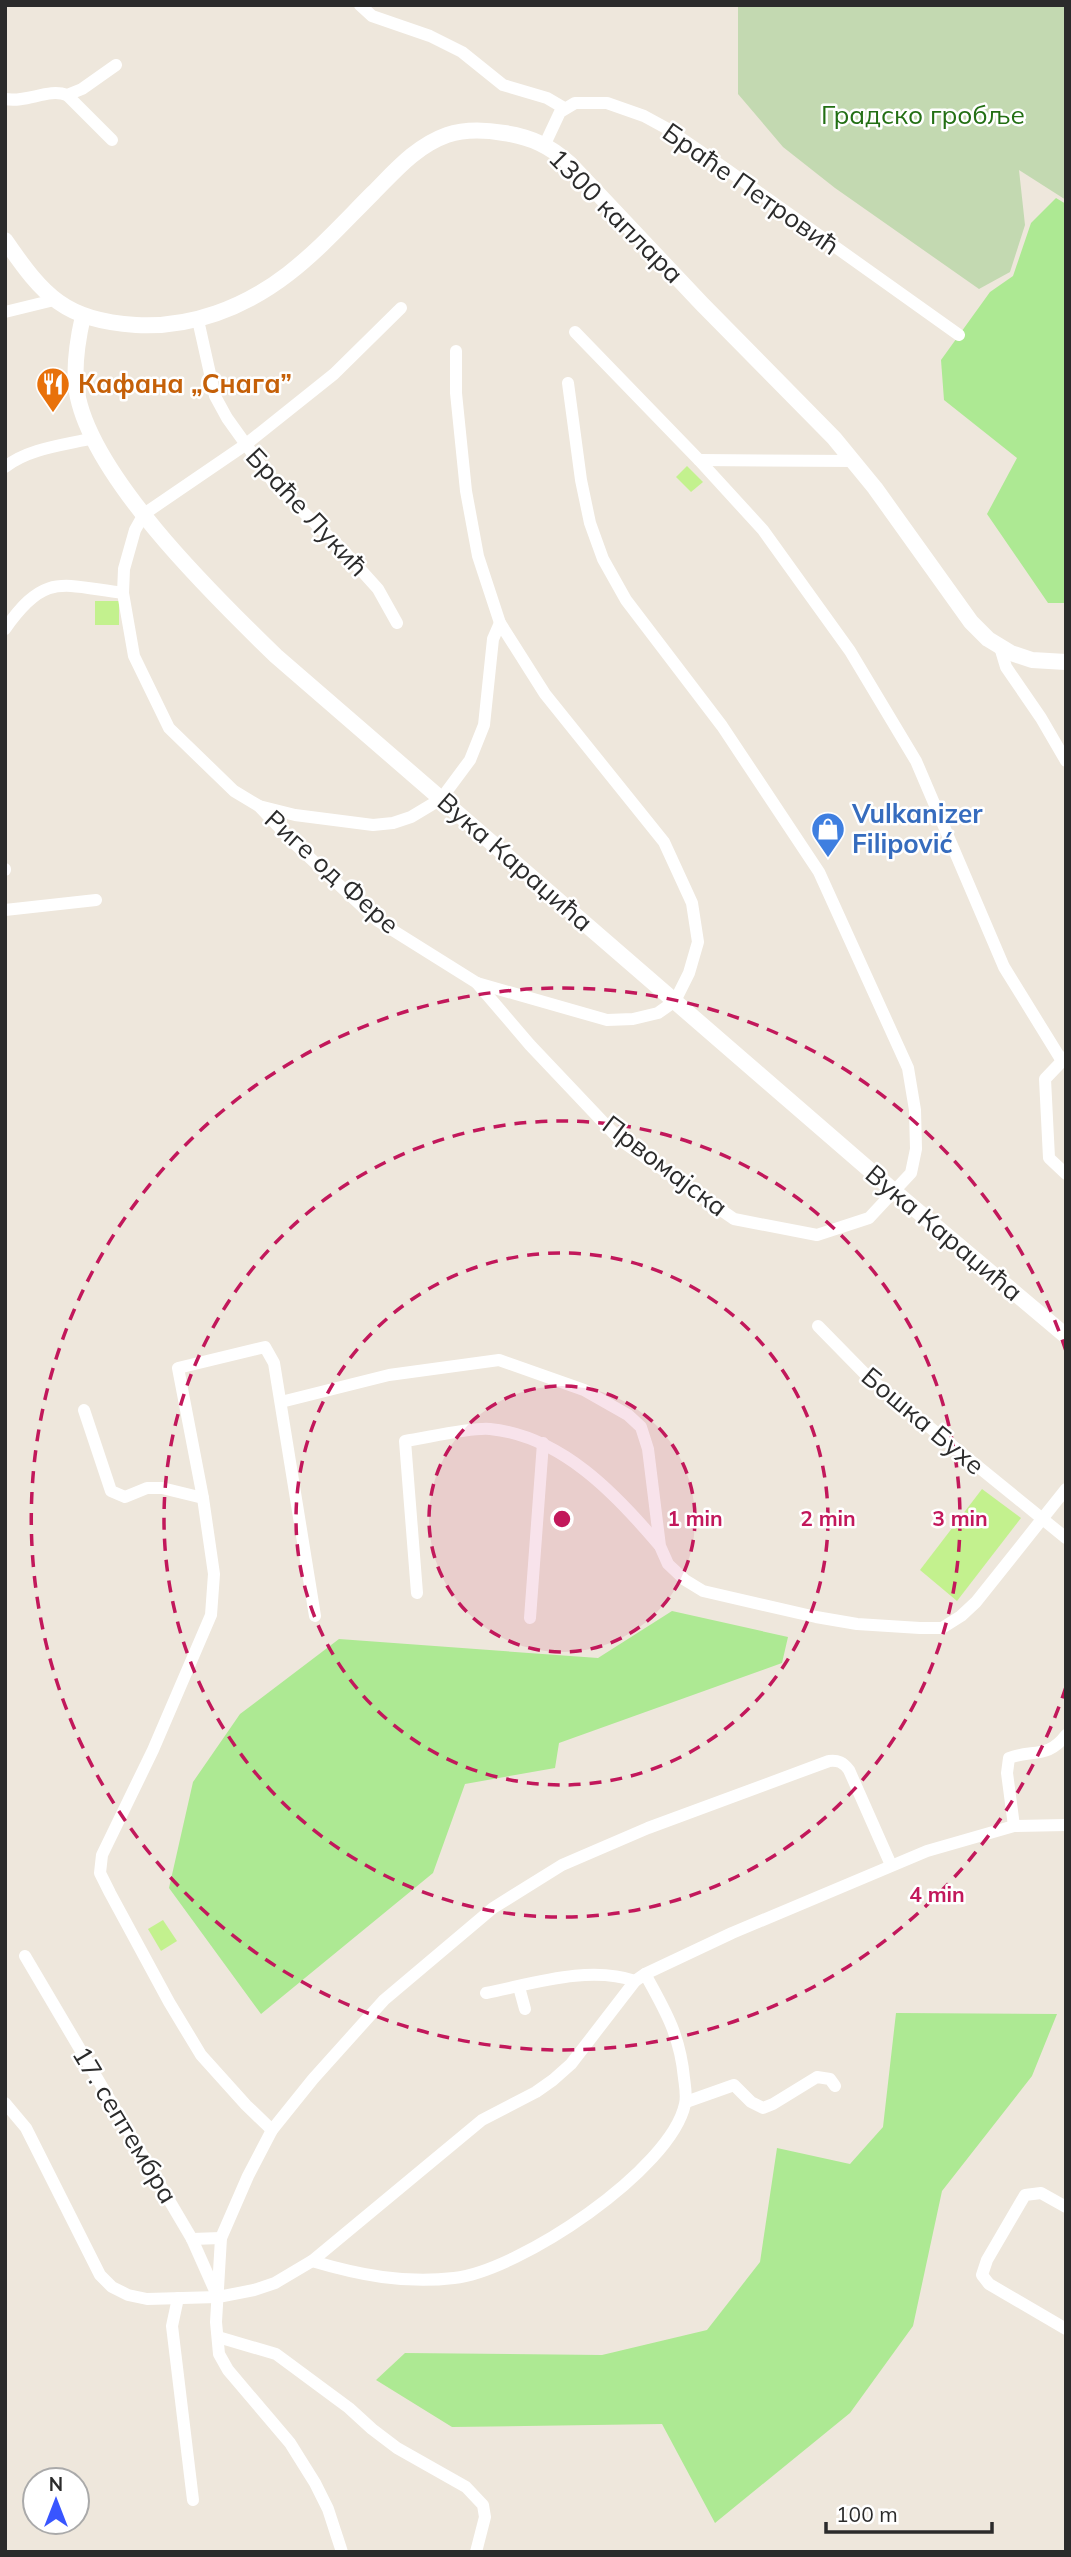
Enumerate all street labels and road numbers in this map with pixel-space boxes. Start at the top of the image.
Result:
street label: Браће Петровић [656,115,846,262]
street label: 1300 каплара [542,141,691,290]
street label: Браће Лукић [239,440,376,583]
street label: Вука Караџића [431,785,600,938]
street label: Риге од Фере [258,803,406,941]
street label: Првомајска [596,1108,734,1223]
street label: Вука Караџића [859,1157,1030,1308]
street label: Бошка Бухе [855,1360,992,1482]
street label: 17. септембра [66,2040,185,2209]

